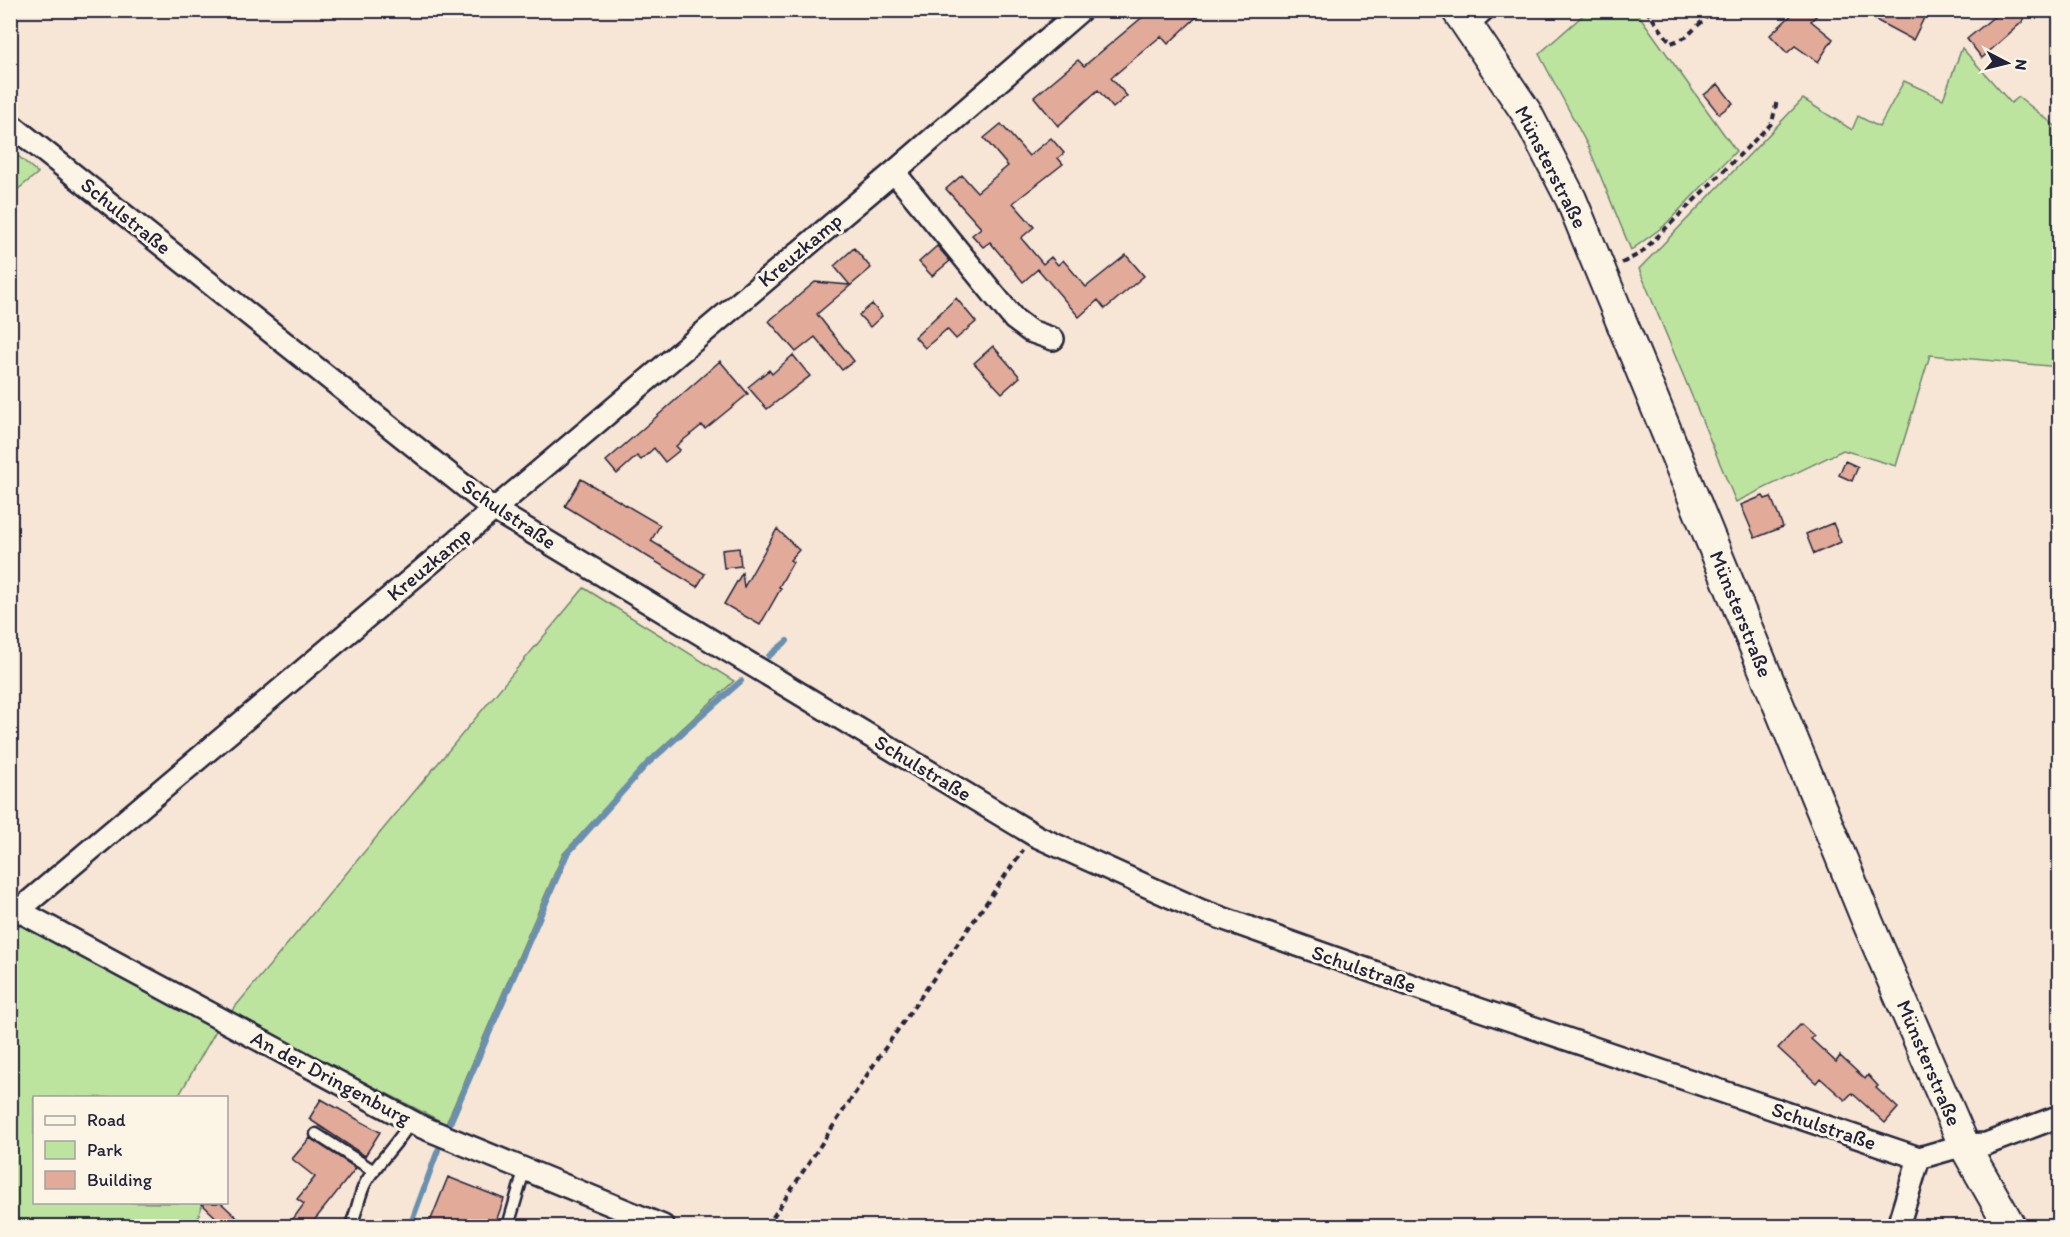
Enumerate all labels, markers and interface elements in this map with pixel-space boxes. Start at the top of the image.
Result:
north arrow [1977,33,2037,93]
text: N [2011,58,2031,71]
street label: Münsterstraße [1510,101,1593,232]
street label: Schulstraße [76,172,176,260]
street label: Kreuzkamp [752,207,847,292]
street label: Schulstraße [457,473,561,554]
street label: Kreuzkamp [381,521,476,606]
street label: Münsterstraße [1705,547,1778,681]
street label: Schulstraße [870,729,976,806]
street label: Schulstraße [1309,939,1420,998]
street label: Münsterstraße [1892,996,1967,1130]
street label: An der Dringenburg [247,1025,416,1130]
legend [33,1096,228,1204]
street label: Schulstraße [1769,1096,1880,1155]
text: Road [87,1109,126,1131]
text: Park [87,1139,122,1161]
text: Building [87,1169,153,1191]

